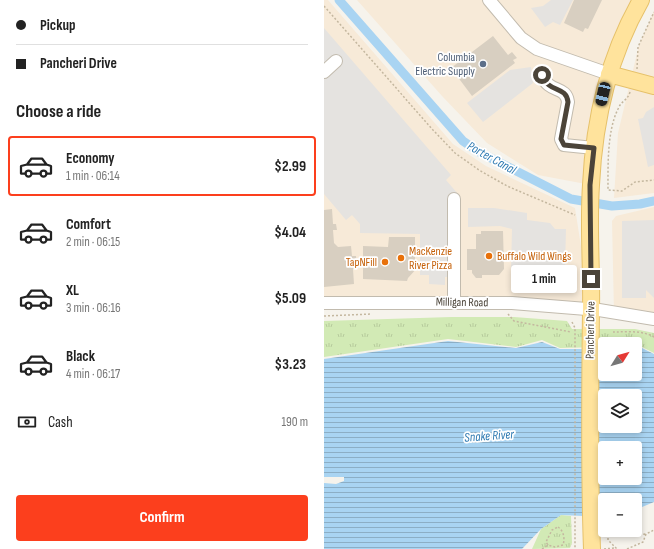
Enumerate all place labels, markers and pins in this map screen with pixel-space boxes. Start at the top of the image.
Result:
place label: Columbia Electric Supply [415,50,475,79]
marker: Columbia Electric Supply [478,59,488,69]
place label: MacKenzie River Pizza [409,244,452,273]
place label: Buffalo Wild Wings [497,249,571,264]
marker: Buffalo Wild Wings [484,251,494,261]
marker: MacKenzie River Pizza [396,253,406,263]
place label: TapNFill [346,255,377,270]
marker: TapNFill [380,257,390,267]

